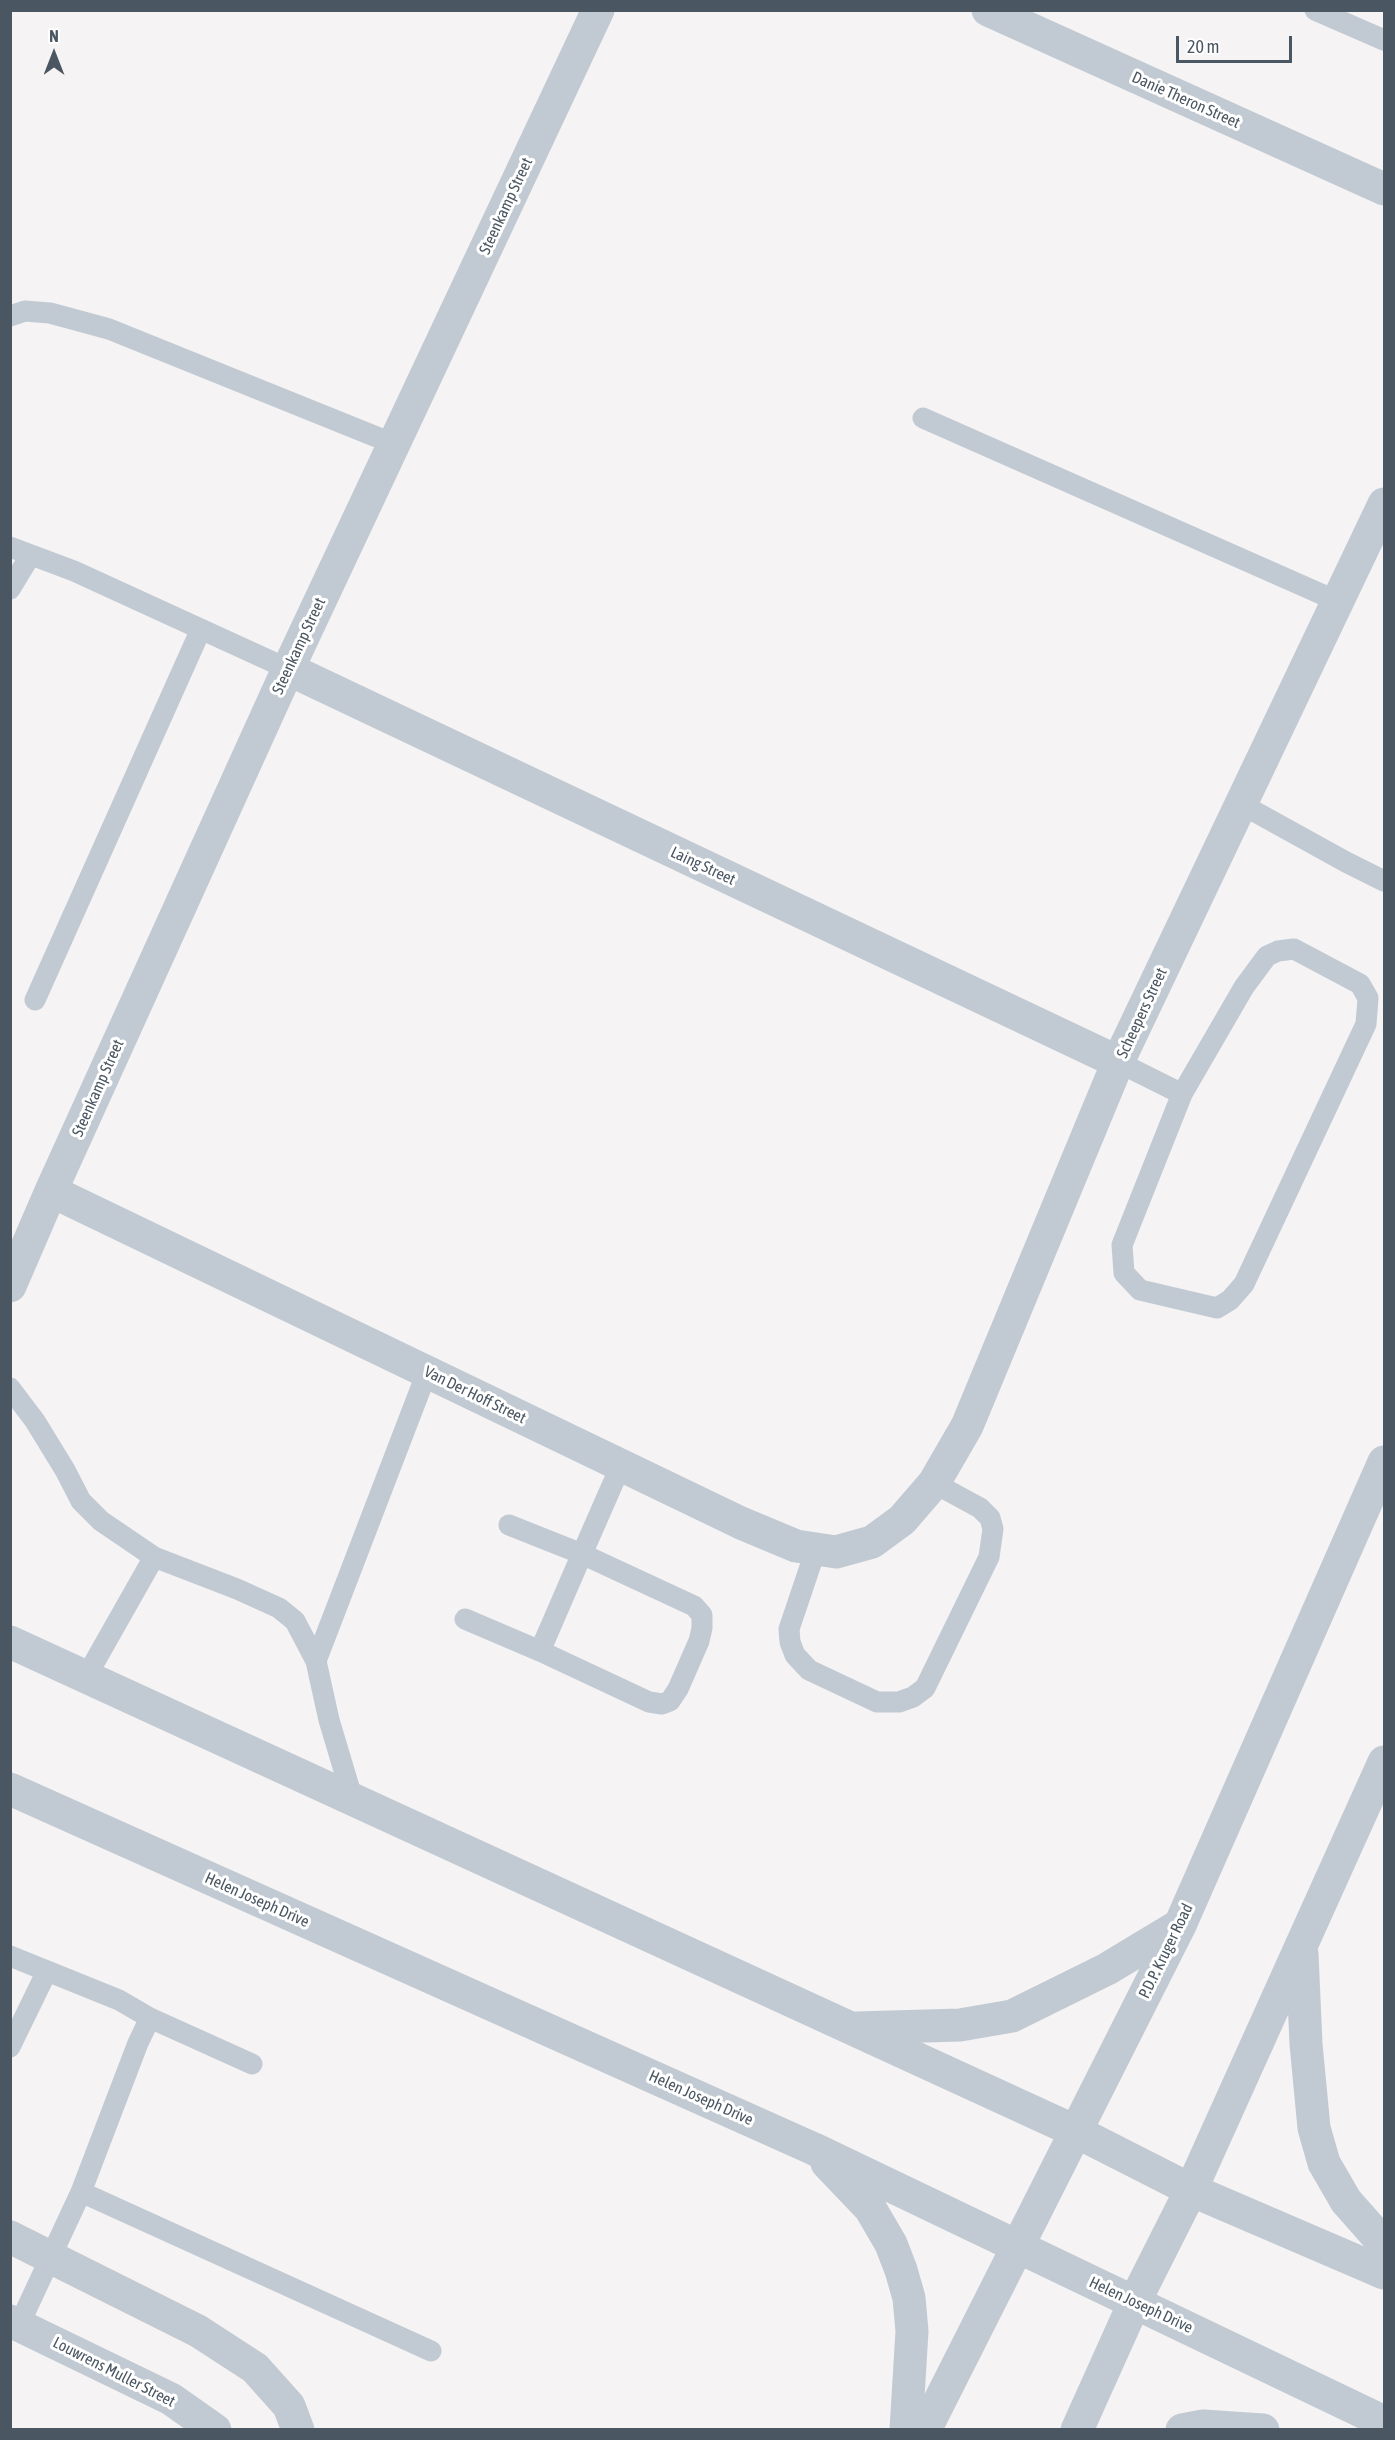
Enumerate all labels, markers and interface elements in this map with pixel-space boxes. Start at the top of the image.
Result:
north arrow [24,24,84,84]
scale bar [1179,24,1294,62]
text: N [49,27,59,45]
text: 20 m [1187,36,1219,57]
street label: Danie Theron Street [1129,68,1243,132]
street label: Steenkamp Street [475,155,537,257]
street label: Steenkamp Street [268,595,330,697]
street label: Laing Street [668,843,738,889]
street label: Scheepers Street [1113,965,1171,1061]
street label: Steenkamp Street [68,1036,128,1140]
street label: Van Der Hoff Street [421,1362,529,1428]
street label: Helen Joseph Drive [202,1868,312,1932]
street label: P.D.P. Kruger Road [1135,1900,1197,2002]
street label: Helen Joseph Drive [646,2066,756,2130]
street label: Helen Joseph Drive [1086,2273,1196,2337]
street label: Louwrens Muller Street [50,2333,178,2411]

